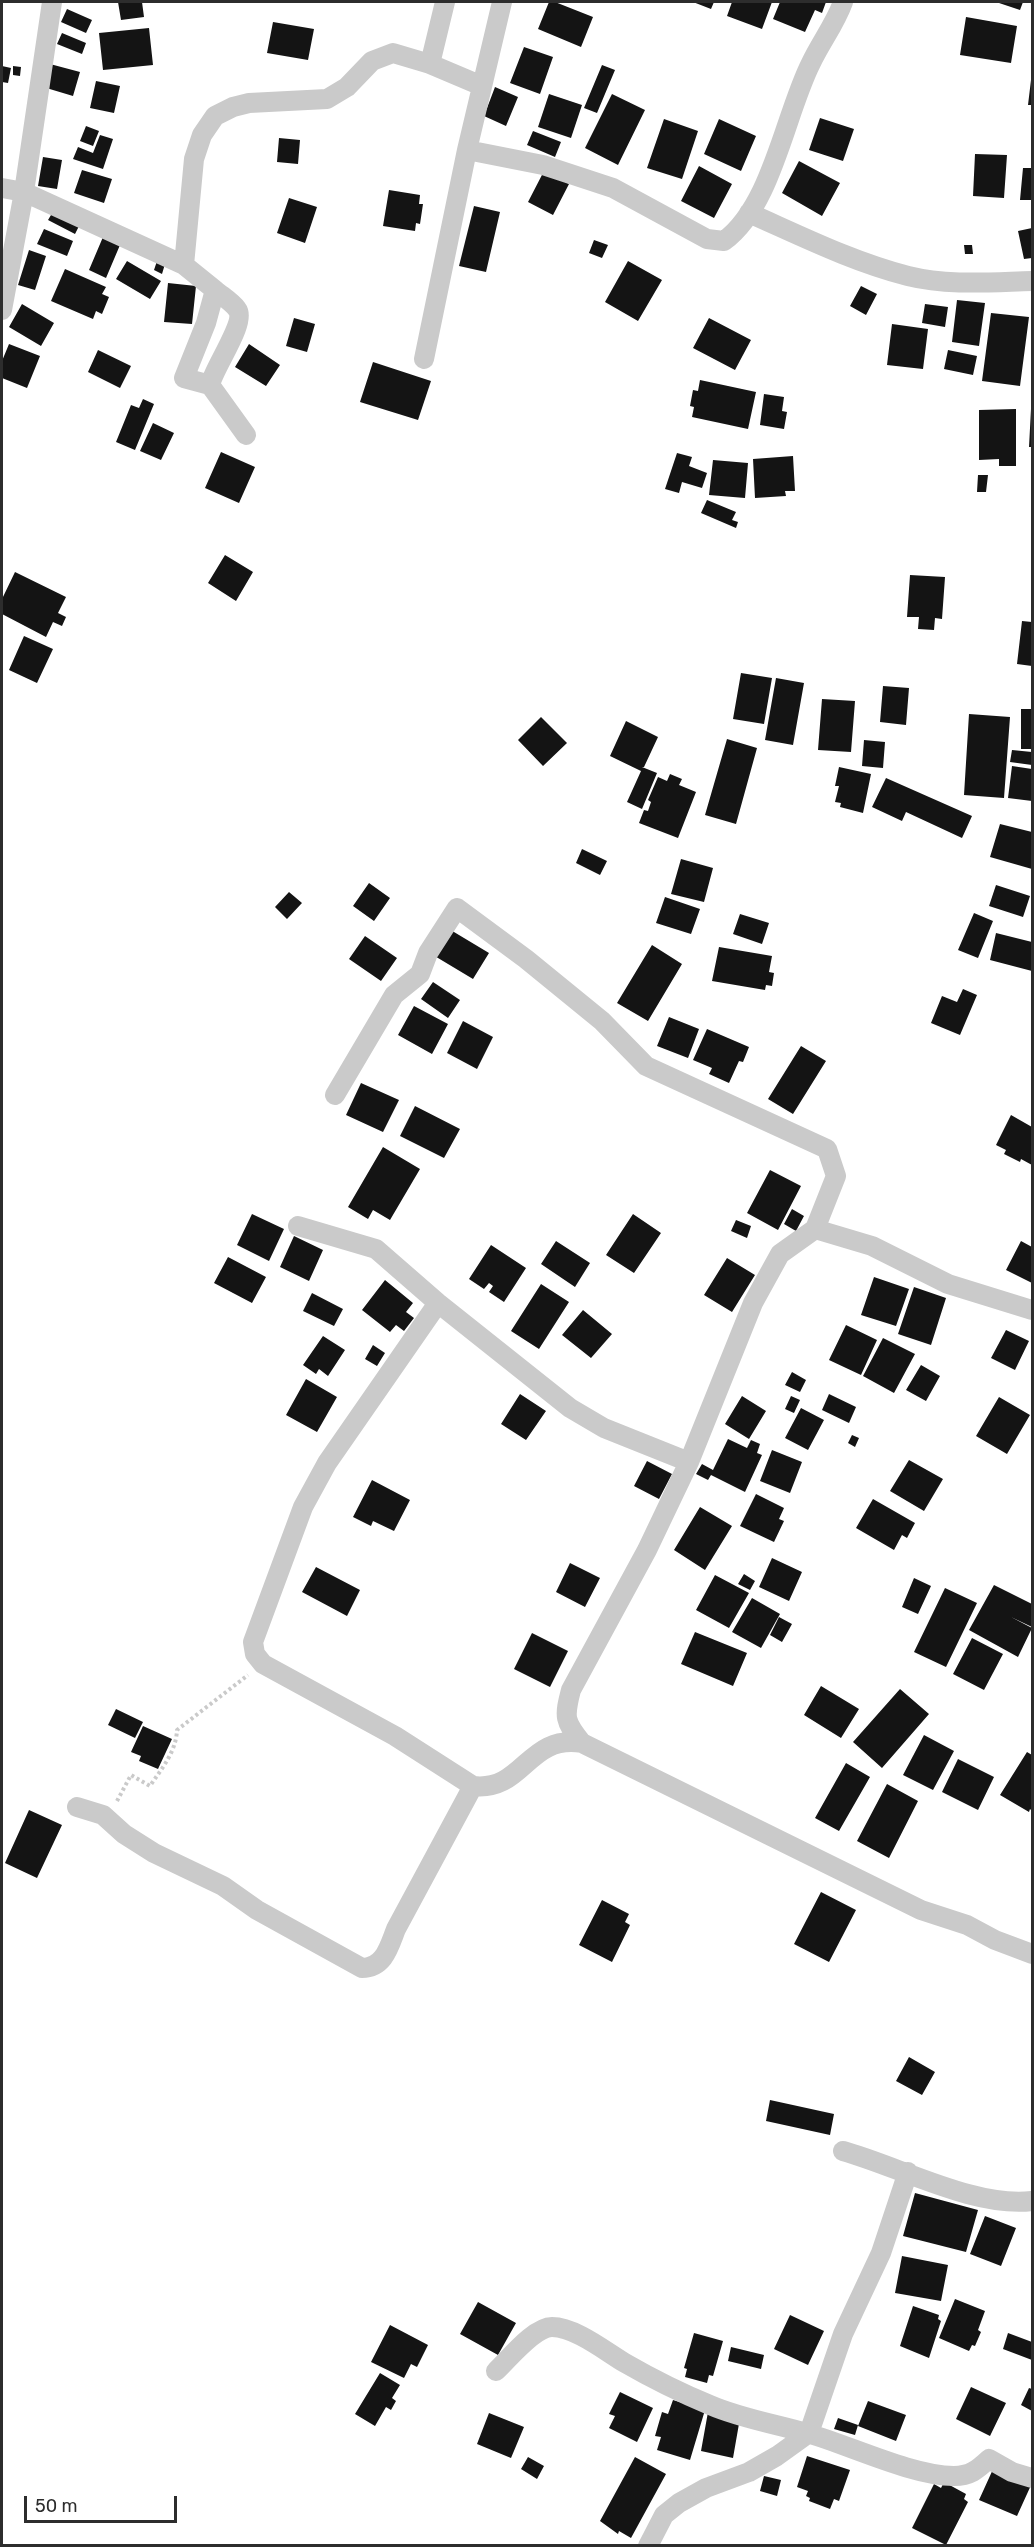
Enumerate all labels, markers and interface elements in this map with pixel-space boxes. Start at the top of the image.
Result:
scale bar [27,2484,180,2522]
text: 50 m [35,2495,78,2517]

